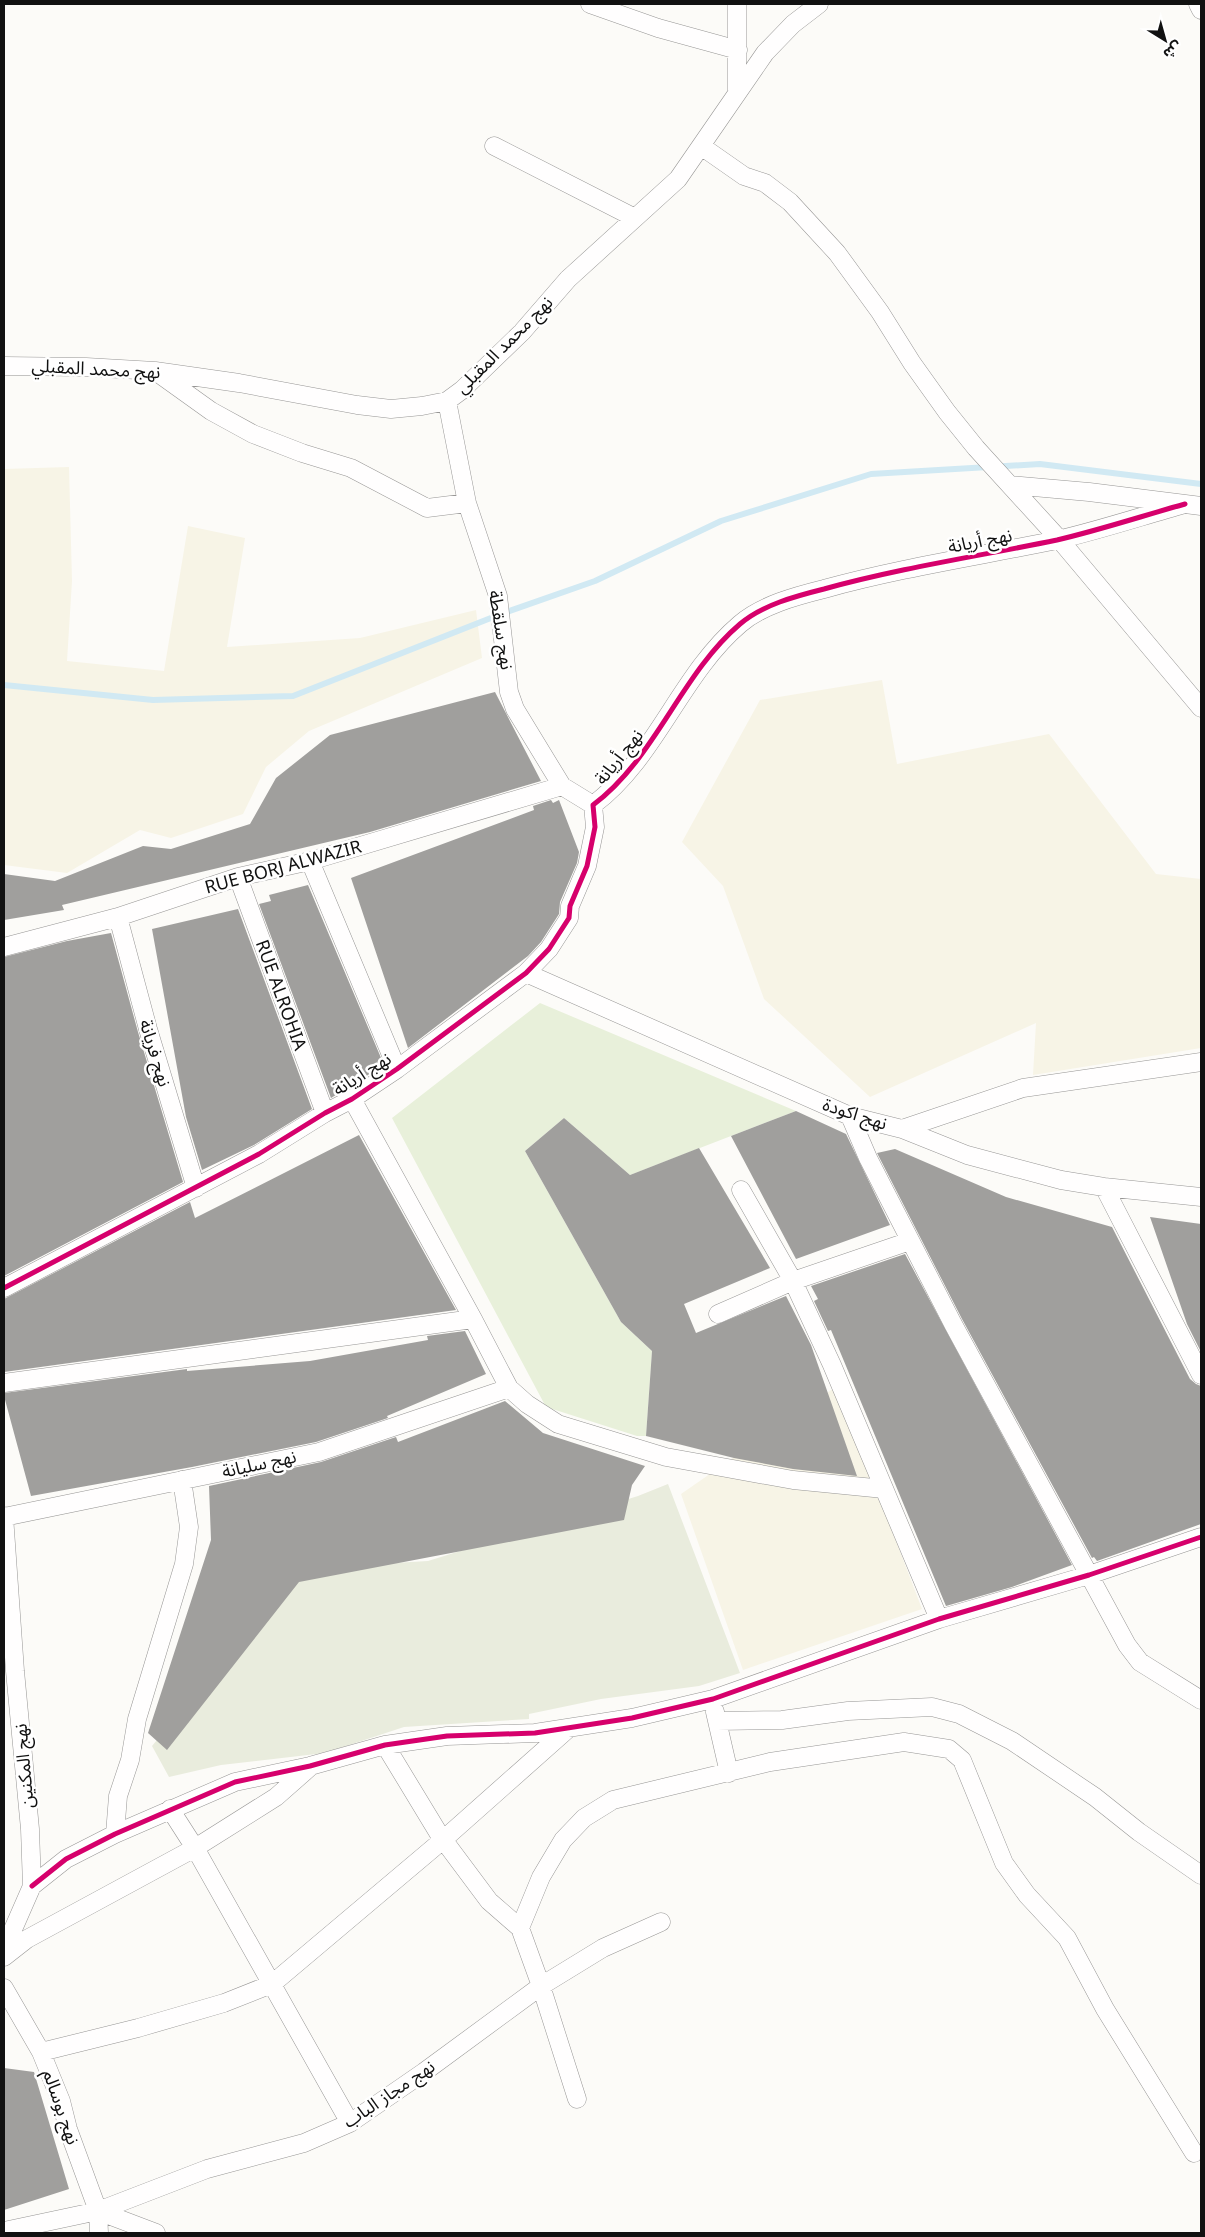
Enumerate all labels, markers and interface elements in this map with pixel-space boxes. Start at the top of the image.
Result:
north arrow [1140,15,1190,65]
text: ش [1156,33,1189,67]
street label: نهج محمد المقبلي [445,286,563,404]
street label: نهج محمد المقبلي [31,347,161,391]
street label: نهج أريانة [945,516,1015,566]
street label: نهج سلقطة [476,587,526,673]
street label: نهج أريانة [584,720,654,794]
street label: RUE BORJ ALWAZIR [200,828,366,906]
street label: RUE ALROHIA [243,934,319,1057]
street label: نهج فريانة [127,1014,183,1092]
street label: نهج أريانة [324,1041,400,1107]
street label: نهج اكودة [818,1086,892,1142]
street label: نهج سليانة [218,1438,300,1490]
street label: نهج المكنين [1,1722,47,1810]
street label: نهج مجاز الباب [334,2049,444,2139]
street label: نهج بوسالم [30,2064,92,2150]

